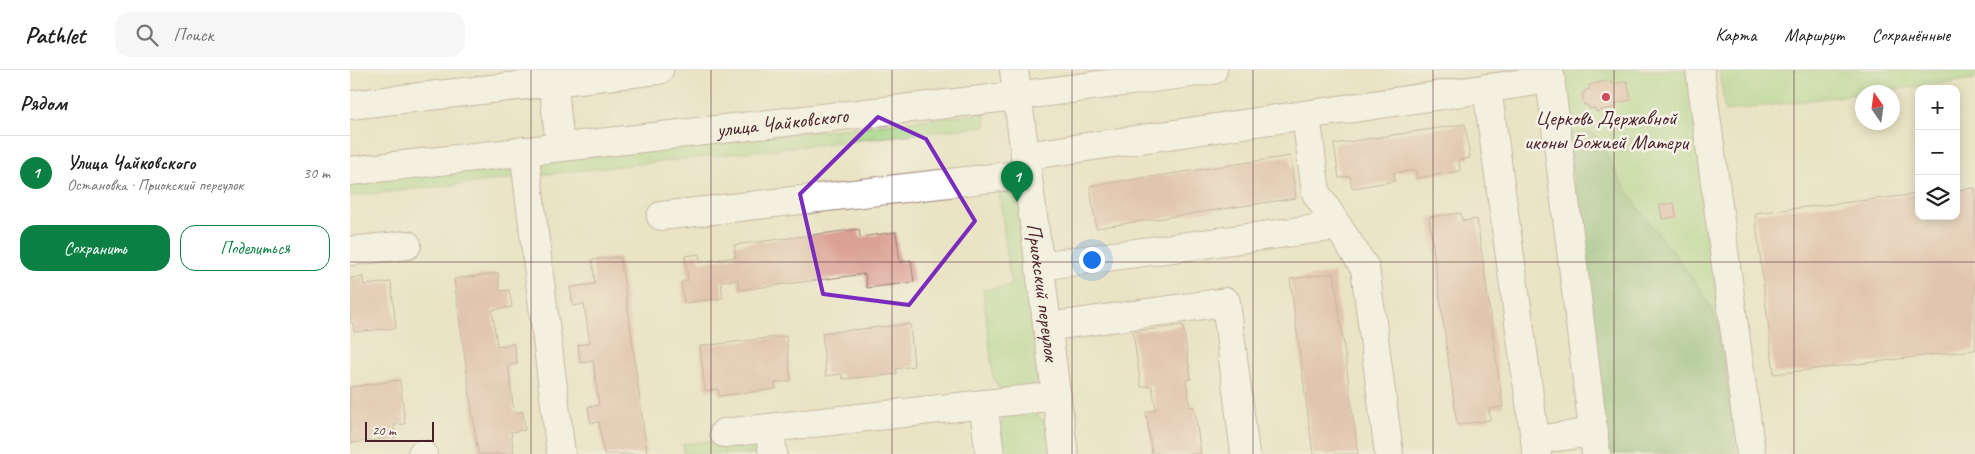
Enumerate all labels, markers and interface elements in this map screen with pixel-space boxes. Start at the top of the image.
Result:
search box [115,12,465,57]
text: Pathlet [25,20,85,50]
icon: search [133,21,161,49]
text: Поиск [173,23,213,47]
text: Карта [1715,24,1756,46]
text: Маршрут [1784,24,1844,46]
text: Сохранённые [1872,24,1950,46]
north arrow [1855,85,1900,130]
map controls [1915,85,1960,220]
button: + [1915,85,1960,130]
text: Рядом [20,90,67,116]
marker: Церковь Державной иконы Божией Матери [1600,91,1612,103]
street label: улица Чайковского [713,102,851,143]
place label: Церковь Державной иконы Божией Матери [1524,105,1691,155]
button: − [1915,130,1960,175]
text: Улица Чайковского [67,151,196,175]
pin: 1 [1001,161,1033,202]
text: 1 [32,163,40,183]
text: 30 m [303,163,330,183]
text: Остановка · Приокский переулок [67,175,243,195]
button: layers [1915,175,1960,220]
street label: Приокский переулок [1021,222,1065,365]
button: Сохранить [20,225,170,271]
button: Поделиться [180,225,330,271]
your location [1079,247,1105,273]
scale bar [365,419,434,442]
text: 20 m [372,422,396,439]

